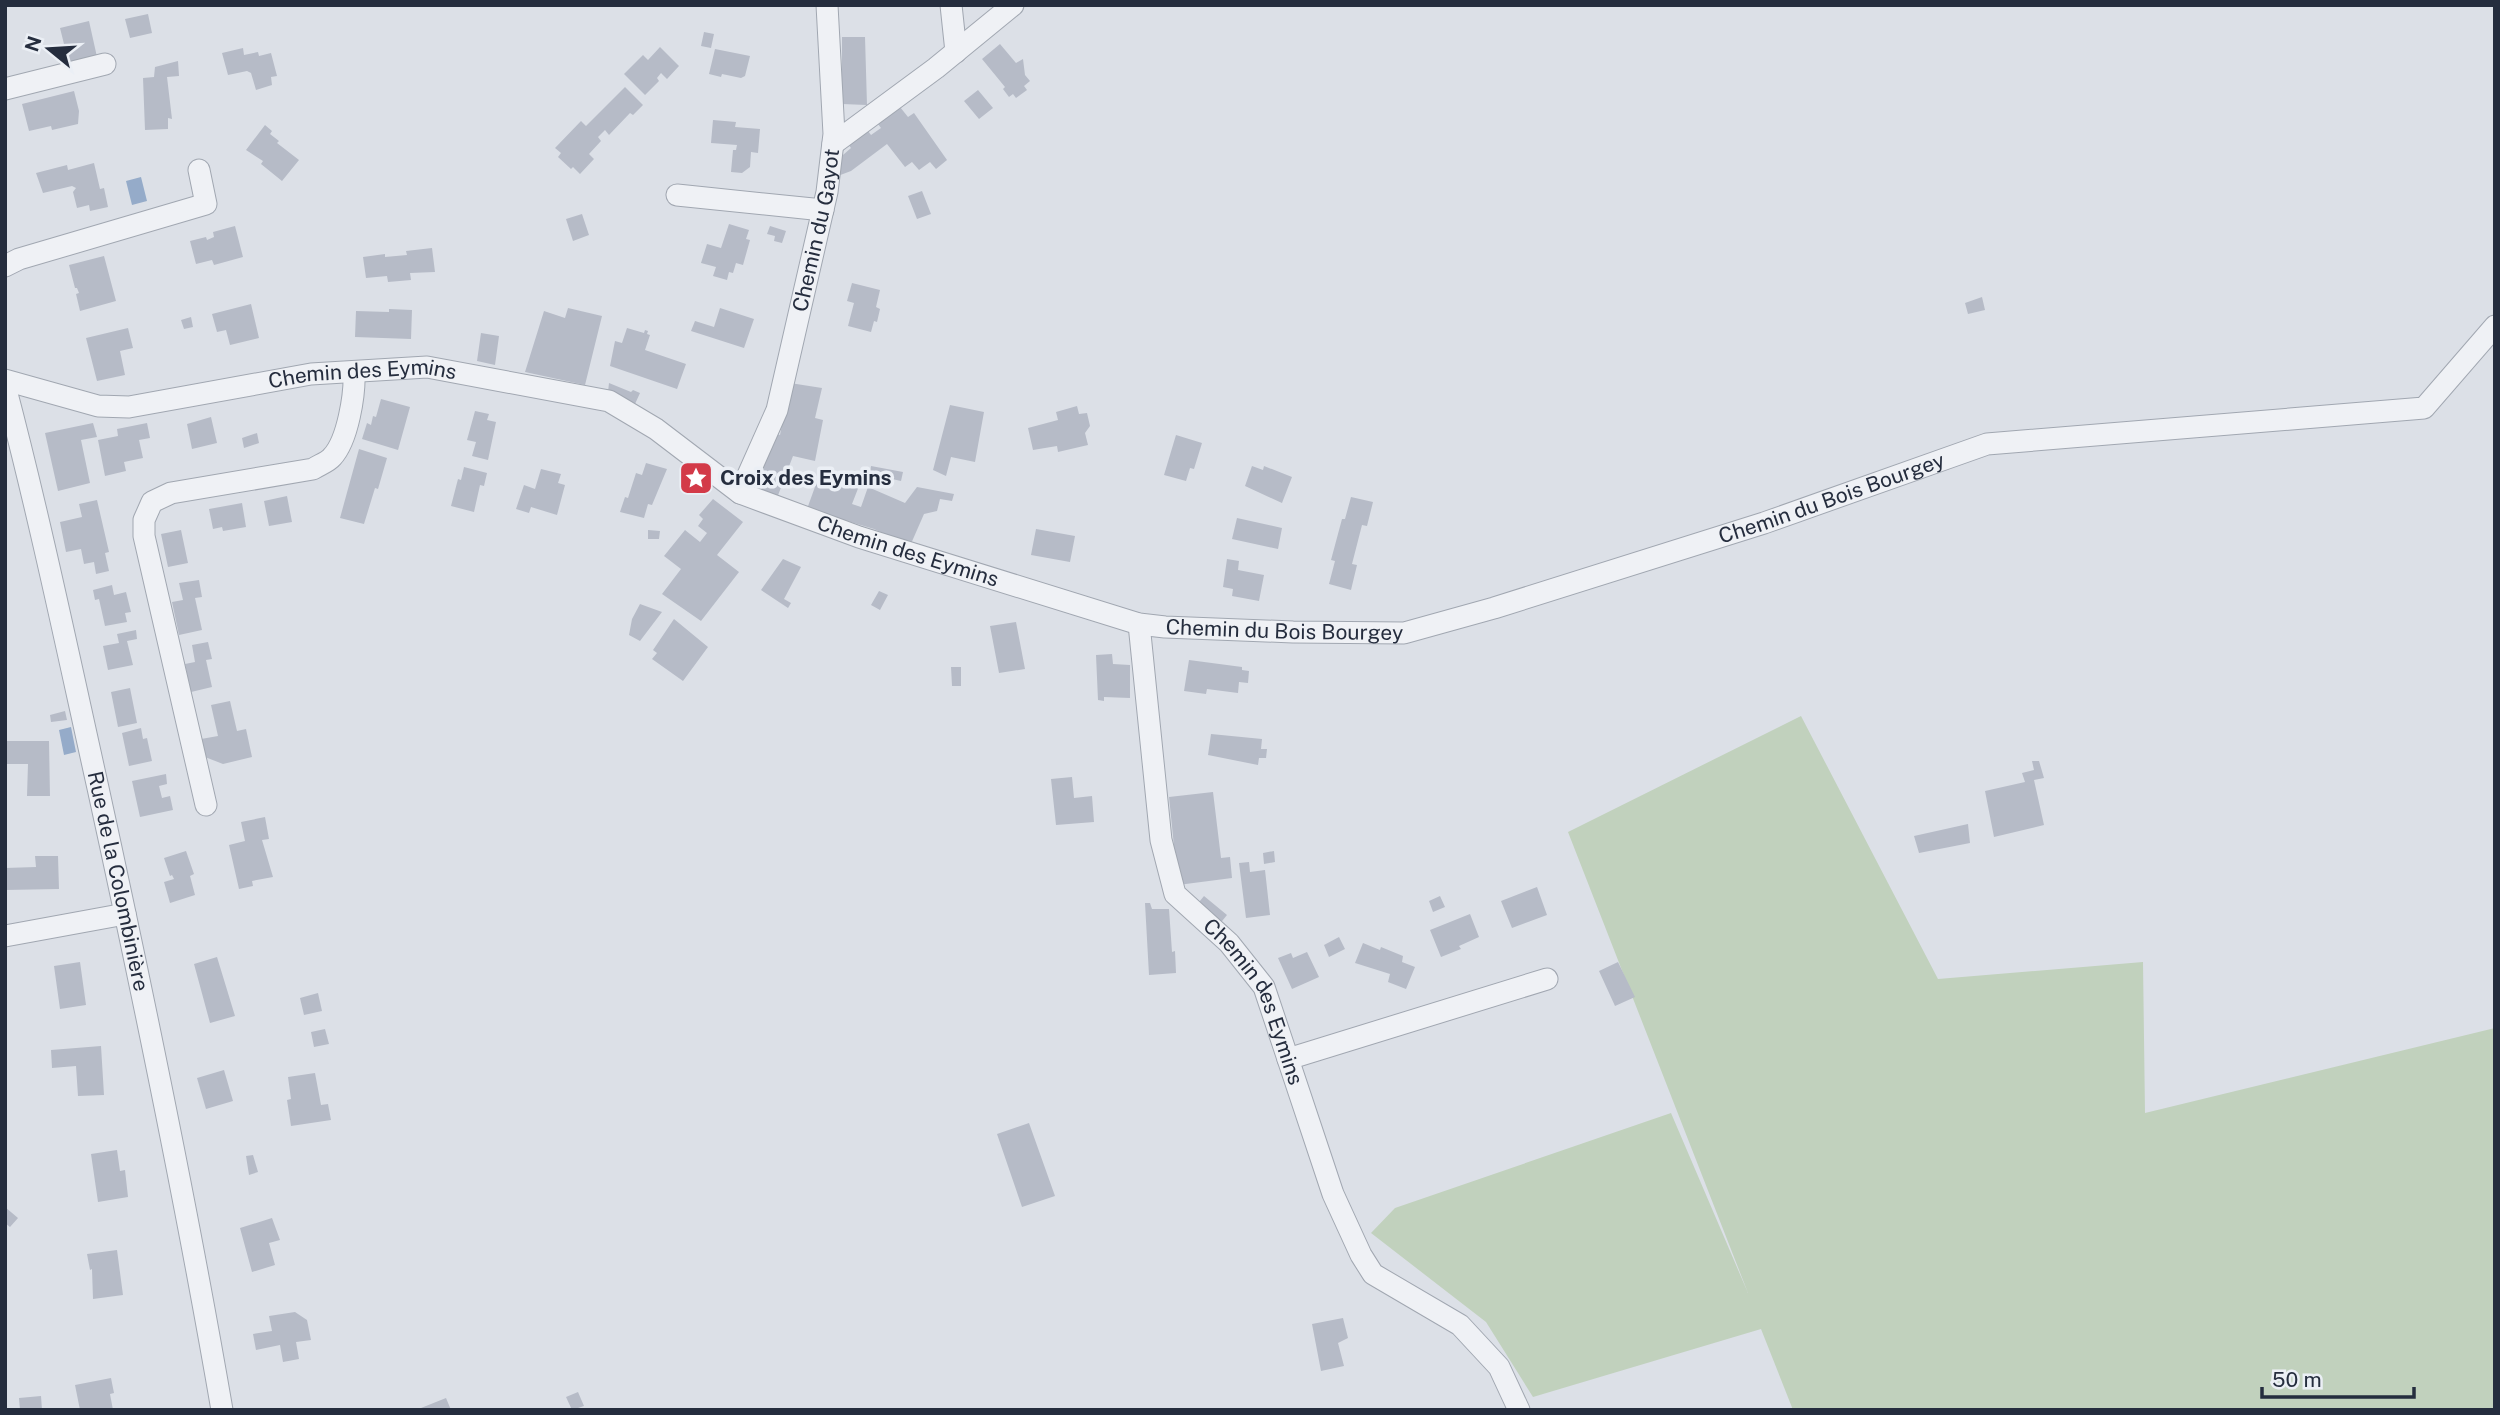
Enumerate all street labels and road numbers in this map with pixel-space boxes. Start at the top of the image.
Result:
street label: Chemin du Gayot [787,147,844,314]
street label: Chemin des Eymins [266,354,459,393]
street label: Chemin du Bois Bourgey [1715,447,1948,549]
street label: Chemin des Eymins [814,510,1002,592]
street label: Chemin du Bois Bourgey [1165,614,1403,645]
street label: Rue de la Colombinière [83,769,154,993]
street label: Chemin des Eymins [1198,913,1309,1088]

